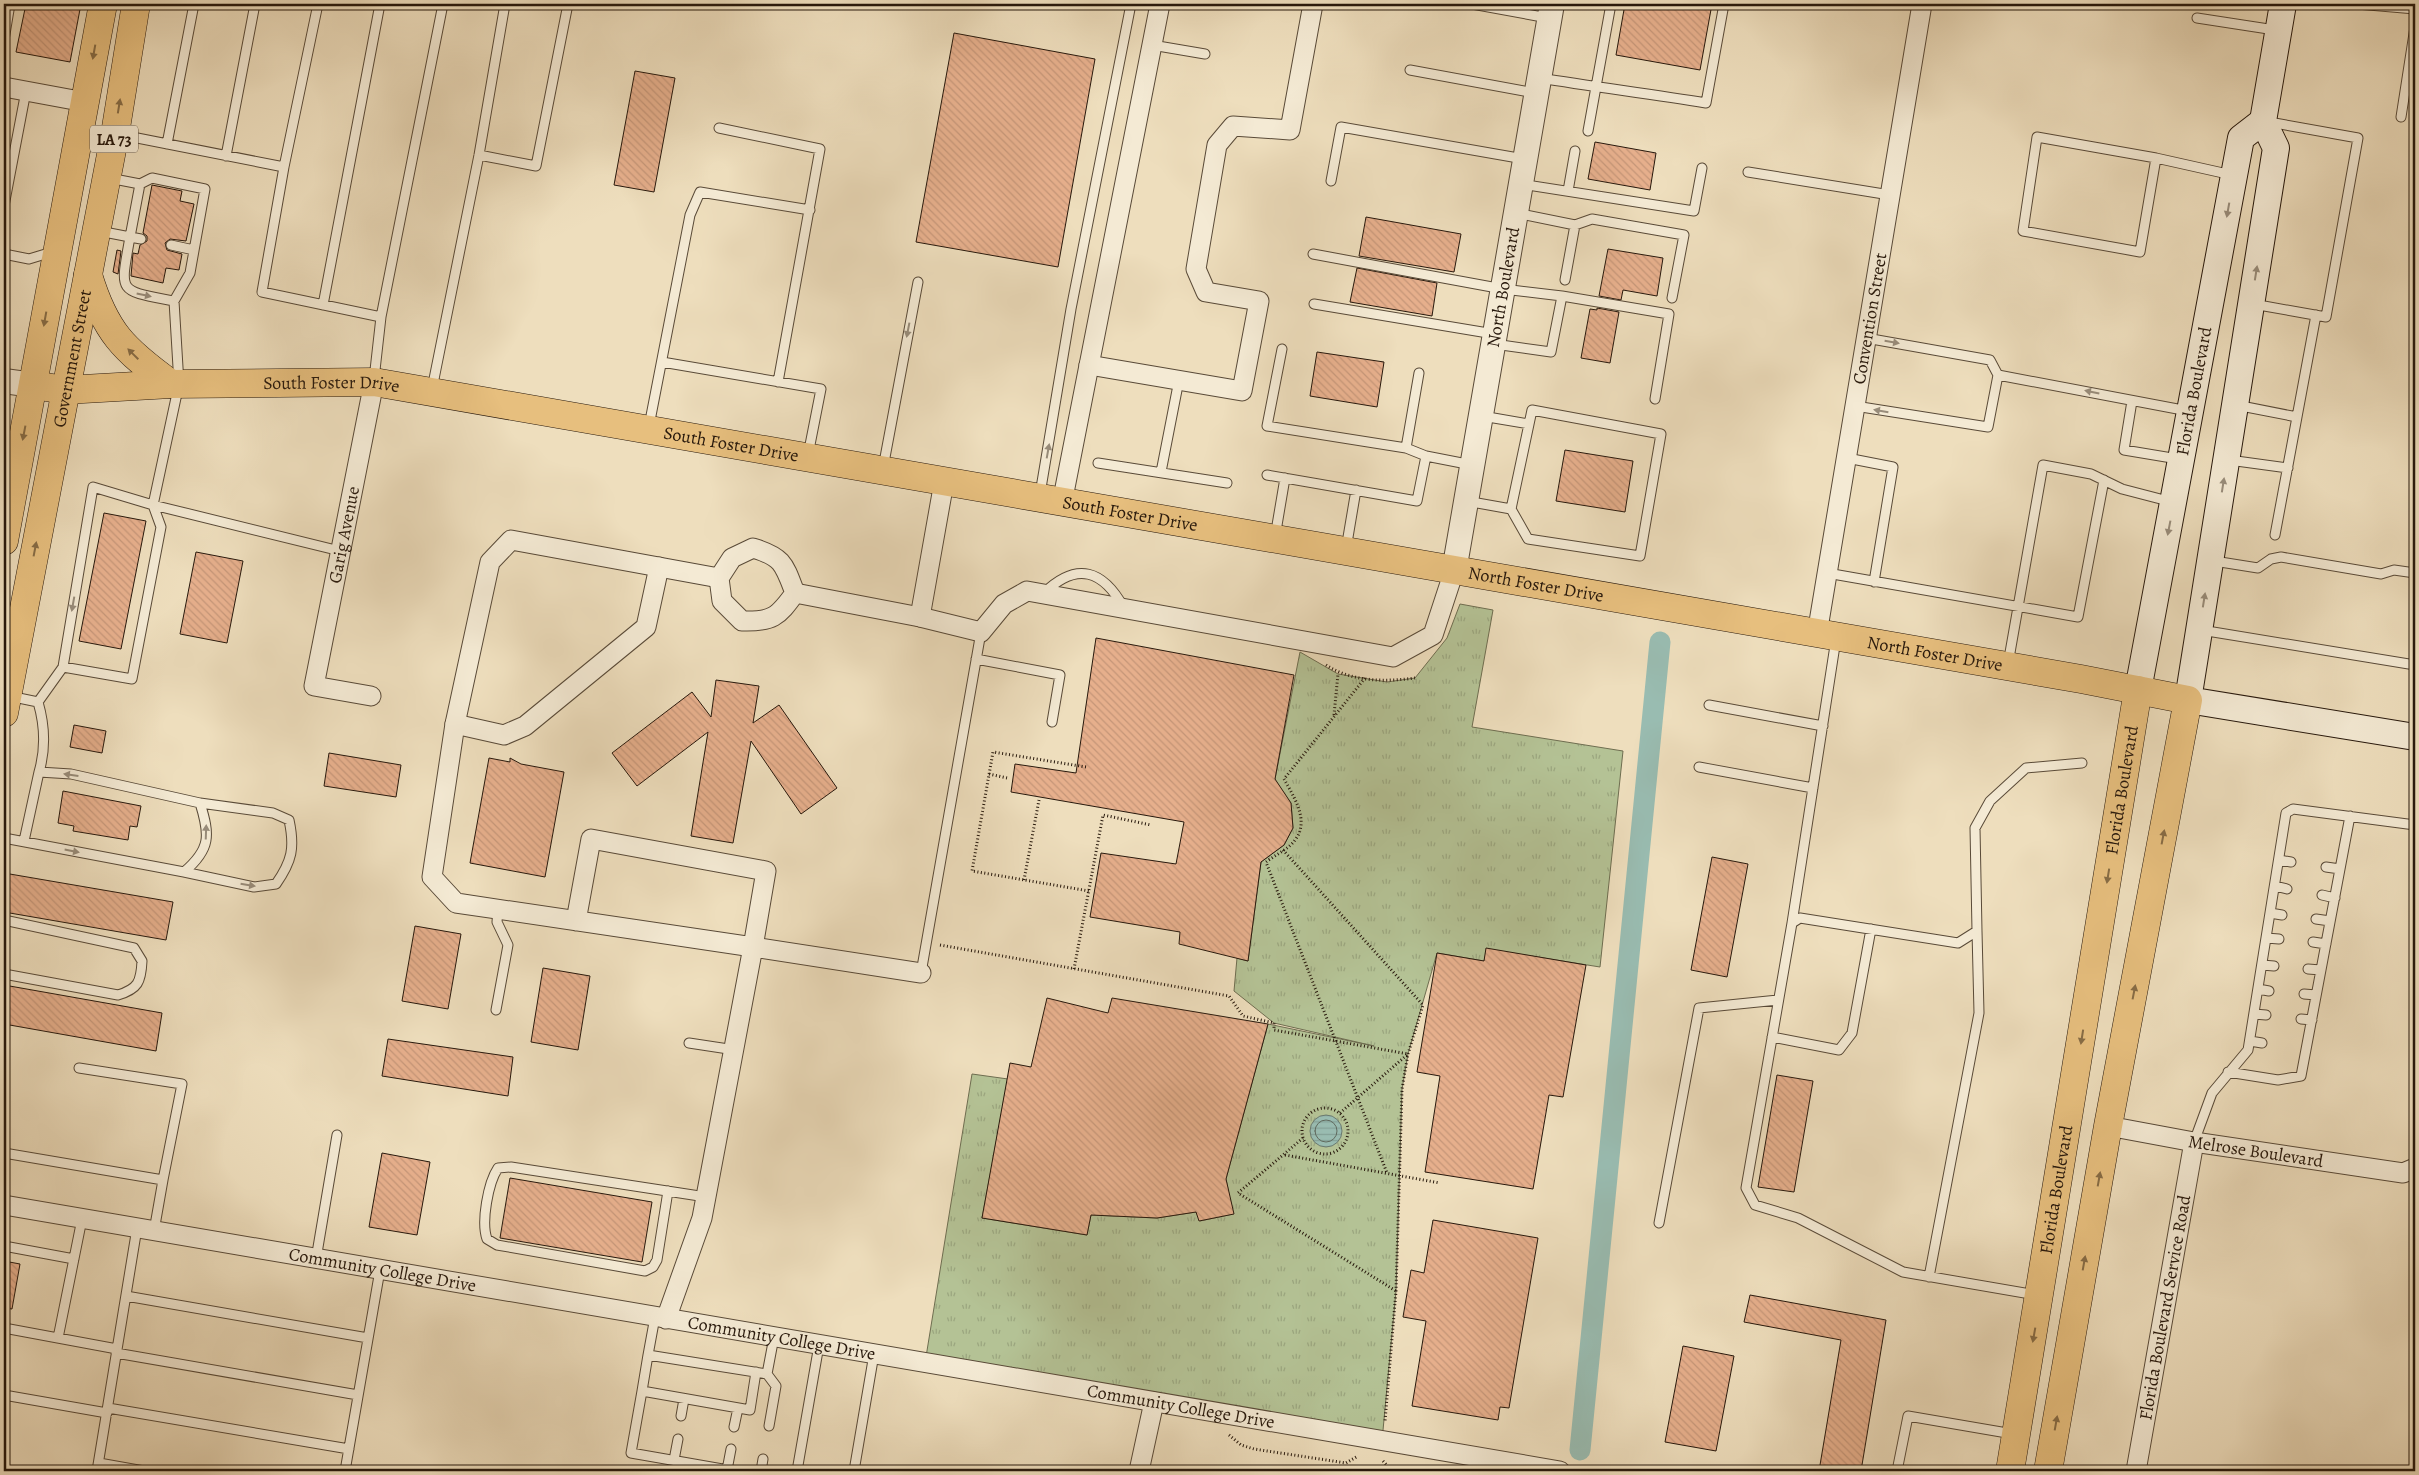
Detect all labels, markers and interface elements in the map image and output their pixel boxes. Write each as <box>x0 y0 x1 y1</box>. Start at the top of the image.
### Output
one-way arrow <box>89 44 97 60</box>
one-way arrow <box>116 97 124 113</box>
road number: LA 73 <box>90 126 138 152</box>
one-way arrow <box>2223 202 2231 218</box>
street label: North Boulevard <box>1481 225 1525 349</box>
street label: Convention Street <box>1847 251 1892 386</box>
one-way arrow <box>2253 264 2261 280</box>
street label: Government Street <box>47 288 97 429</box>
one-way arrow <box>136 291 152 299</box>
one-way arrow <box>41 311 49 327</box>
one-way arrow <box>904 322 912 338</box>
street label: Florida Boulevard <box>2170 324 2218 458</box>
one-way arrow <box>1884 339 1900 347</box>
one-way arrow <box>127 348 139 360</box>
street label: South Foster Drive <box>263 370 401 398</box>
one-way arrow <box>2083 388 2099 396</box>
one-way arrow <box>1873 406 1889 414</box>
street label: South Foster Drive <box>662 421 800 468</box>
one-way arrow <box>20 426 28 441</box>
one-way arrow <box>1044 443 1052 459</box>
one-way arrow <box>2219 477 2227 493</box>
street label: Garig Avenue <box>323 484 365 585</box>
street label: South Foster Drive <box>1061 490 1199 537</box>
one-way arrow <box>2164 520 2172 536</box>
one-way arrow <box>31 540 39 556</box>
street label: North Foster Drive <box>1466 561 1606 608</box>
one-way arrow <box>2201 591 2209 607</box>
one-way arrow <box>69 596 77 612</box>
street label: North Foster Drive <box>1865 630 2005 677</box>
street label: Florida Boulevard <box>2099 723 2144 856</box>
one-way arrow <box>63 771 79 779</box>
one-way arrow <box>203 824 211 840</box>
one-way arrow <box>2159 829 2167 845</box>
one-way arrow <box>64 847 80 855</box>
one-way arrow <box>2104 868 2112 884</box>
one-way arrow <box>241 882 257 890</box>
one-way arrow <box>2130 984 2138 1000</box>
one-way arrow <box>2078 1029 2086 1045</box>
street label: Florida Boulevard <box>2034 1123 2079 1256</box>
street label: Melrose Boulevard <box>2187 1129 2325 1173</box>
one-way arrow <box>2096 1170 2104 1186</box>
street label: Florida Boulevard Service Road <box>2133 1193 2197 1422</box>
street label: Community College Drive <box>287 1242 478 1298</box>
one-way arrow <box>2081 1255 2089 1271</box>
street label: Community College Drive <box>686 1310 877 1366</box>
one-way arrow <box>2029 1327 2037 1343</box>
street label: Community College Drive <box>1085 1378 1277 1434</box>
one-way arrow <box>2053 1415 2061 1431</box>

